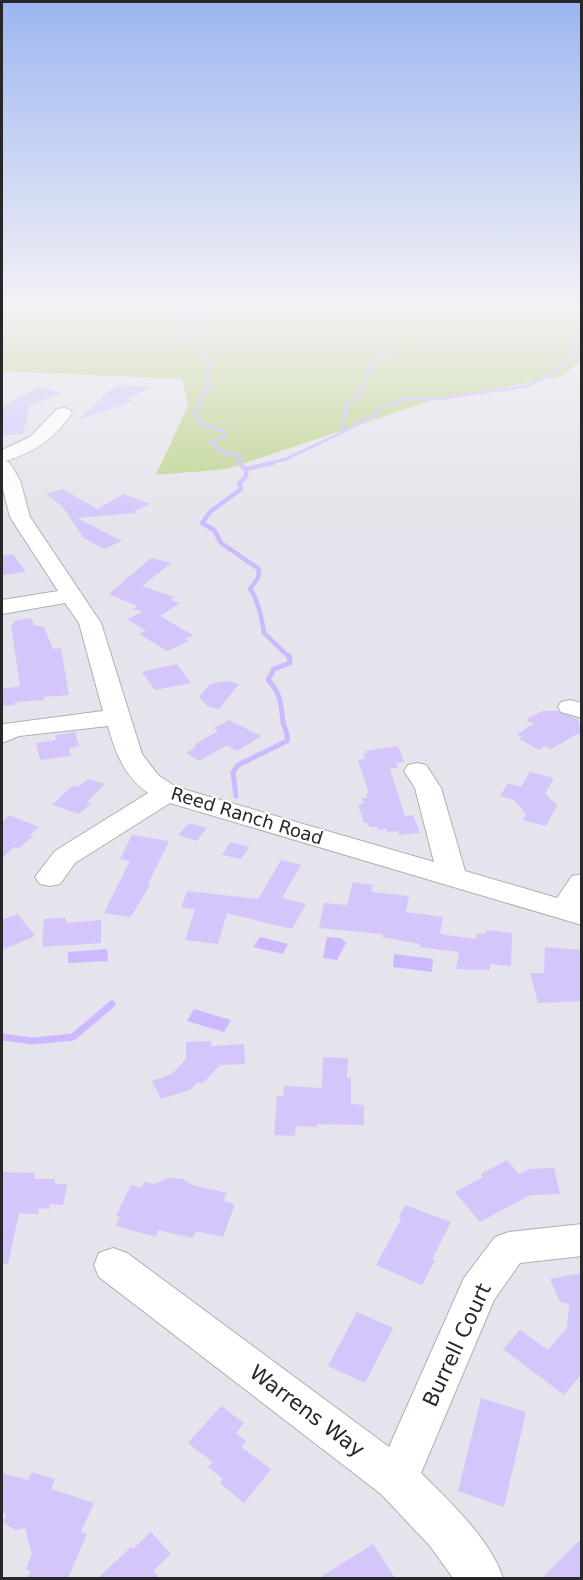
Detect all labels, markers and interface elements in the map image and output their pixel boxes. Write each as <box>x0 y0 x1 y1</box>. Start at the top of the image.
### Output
street label: Reed Ranch Road <box>169 782 326 849</box>
street label: Burrell Court <box>418 1280 496 1410</box>
street label: Warrens Way <box>245 1360 369 1462</box>

